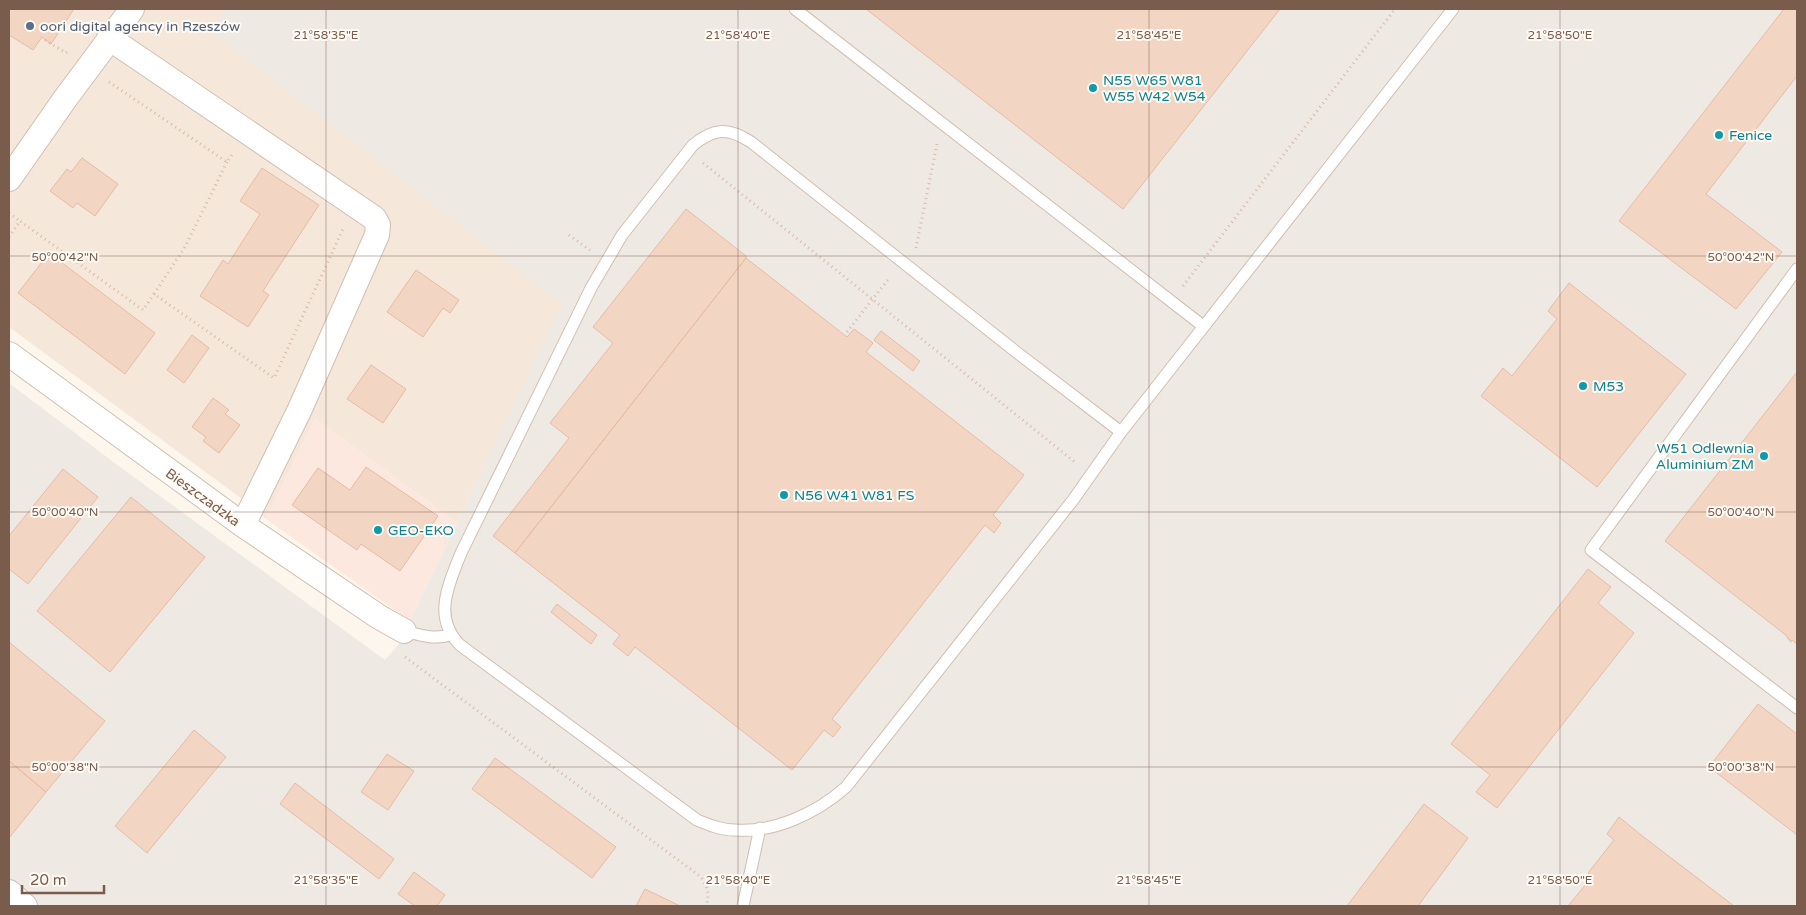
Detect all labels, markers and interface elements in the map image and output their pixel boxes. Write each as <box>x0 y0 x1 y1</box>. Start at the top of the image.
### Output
place label: oori digital agency in Rzeszów <box>40 18 240 35</box>
marker: oori digital agency in Rzeszów <box>24 20 36 32</box>
text: 21°58'35"E <box>293 28 359 42</box>
text: 21°58'40"E <box>705 28 771 42</box>
text: 21°58'45"E <box>1116 28 1182 42</box>
text: 21°58'50"E <box>1527 28 1593 42</box>
place label: N55 W65 W81 W55 W42 W54 <box>1103 72 1206 105</box>
marker: N55 W65 W81 W55 W42 W54 <box>1087 82 1099 94</box>
place label: Fenice <box>1729 127 1772 144</box>
marker: Fenice <box>1713 129 1725 141</box>
text: 50°00'42"N <box>32 250 99 264</box>
text: 50°00'42"N <box>1708 250 1775 264</box>
place label: M53 <box>1593 378 1624 395</box>
marker: M53 <box>1577 380 1589 392</box>
place label: W51 Odlewnia Aluminium ZM <box>1656 440 1754 473</box>
marker: W51 Odlewnia Aluminium ZM <box>1758 450 1770 462</box>
street label: Bieszczadzka <box>162 465 243 530</box>
place label: N56 W41 W81 FS <box>794 487 915 504</box>
marker: N56 W41 W81 FS <box>778 489 790 501</box>
text: 50°00'40"N <box>32 505 99 519</box>
text: 50°00'40"N <box>1708 505 1775 519</box>
place label: GEO-EKO <box>388 522 454 539</box>
marker: GEO-EKO <box>372 524 384 536</box>
text: 50°00'38"N <box>32 760 99 774</box>
text: 50°00'38"N <box>1708 760 1775 774</box>
scale bar <box>22 862 105 894</box>
text: 20 m <box>30 871 67 889</box>
text: 21°58'35"E <box>293 873 359 887</box>
text: 21°58'40"E <box>705 873 771 887</box>
text: 21°58'45"E <box>1116 873 1182 887</box>
text: 21°58'50"E <box>1527 873 1593 887</box>

